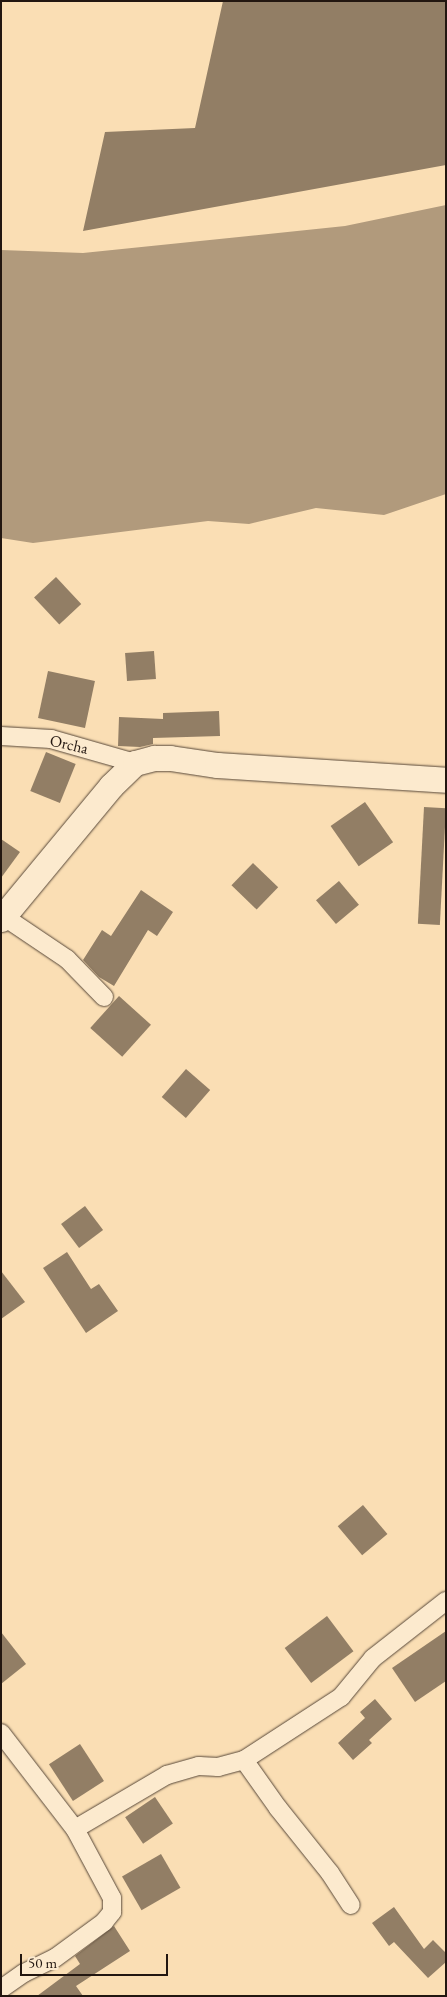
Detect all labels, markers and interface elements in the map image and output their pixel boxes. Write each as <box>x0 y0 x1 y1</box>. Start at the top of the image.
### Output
street label: Orcha <box>48 731 90 759</box>
scale bar <box>22 1944 170 1976</box>
text: 50 m <box>28 1953 57 1972</box>

